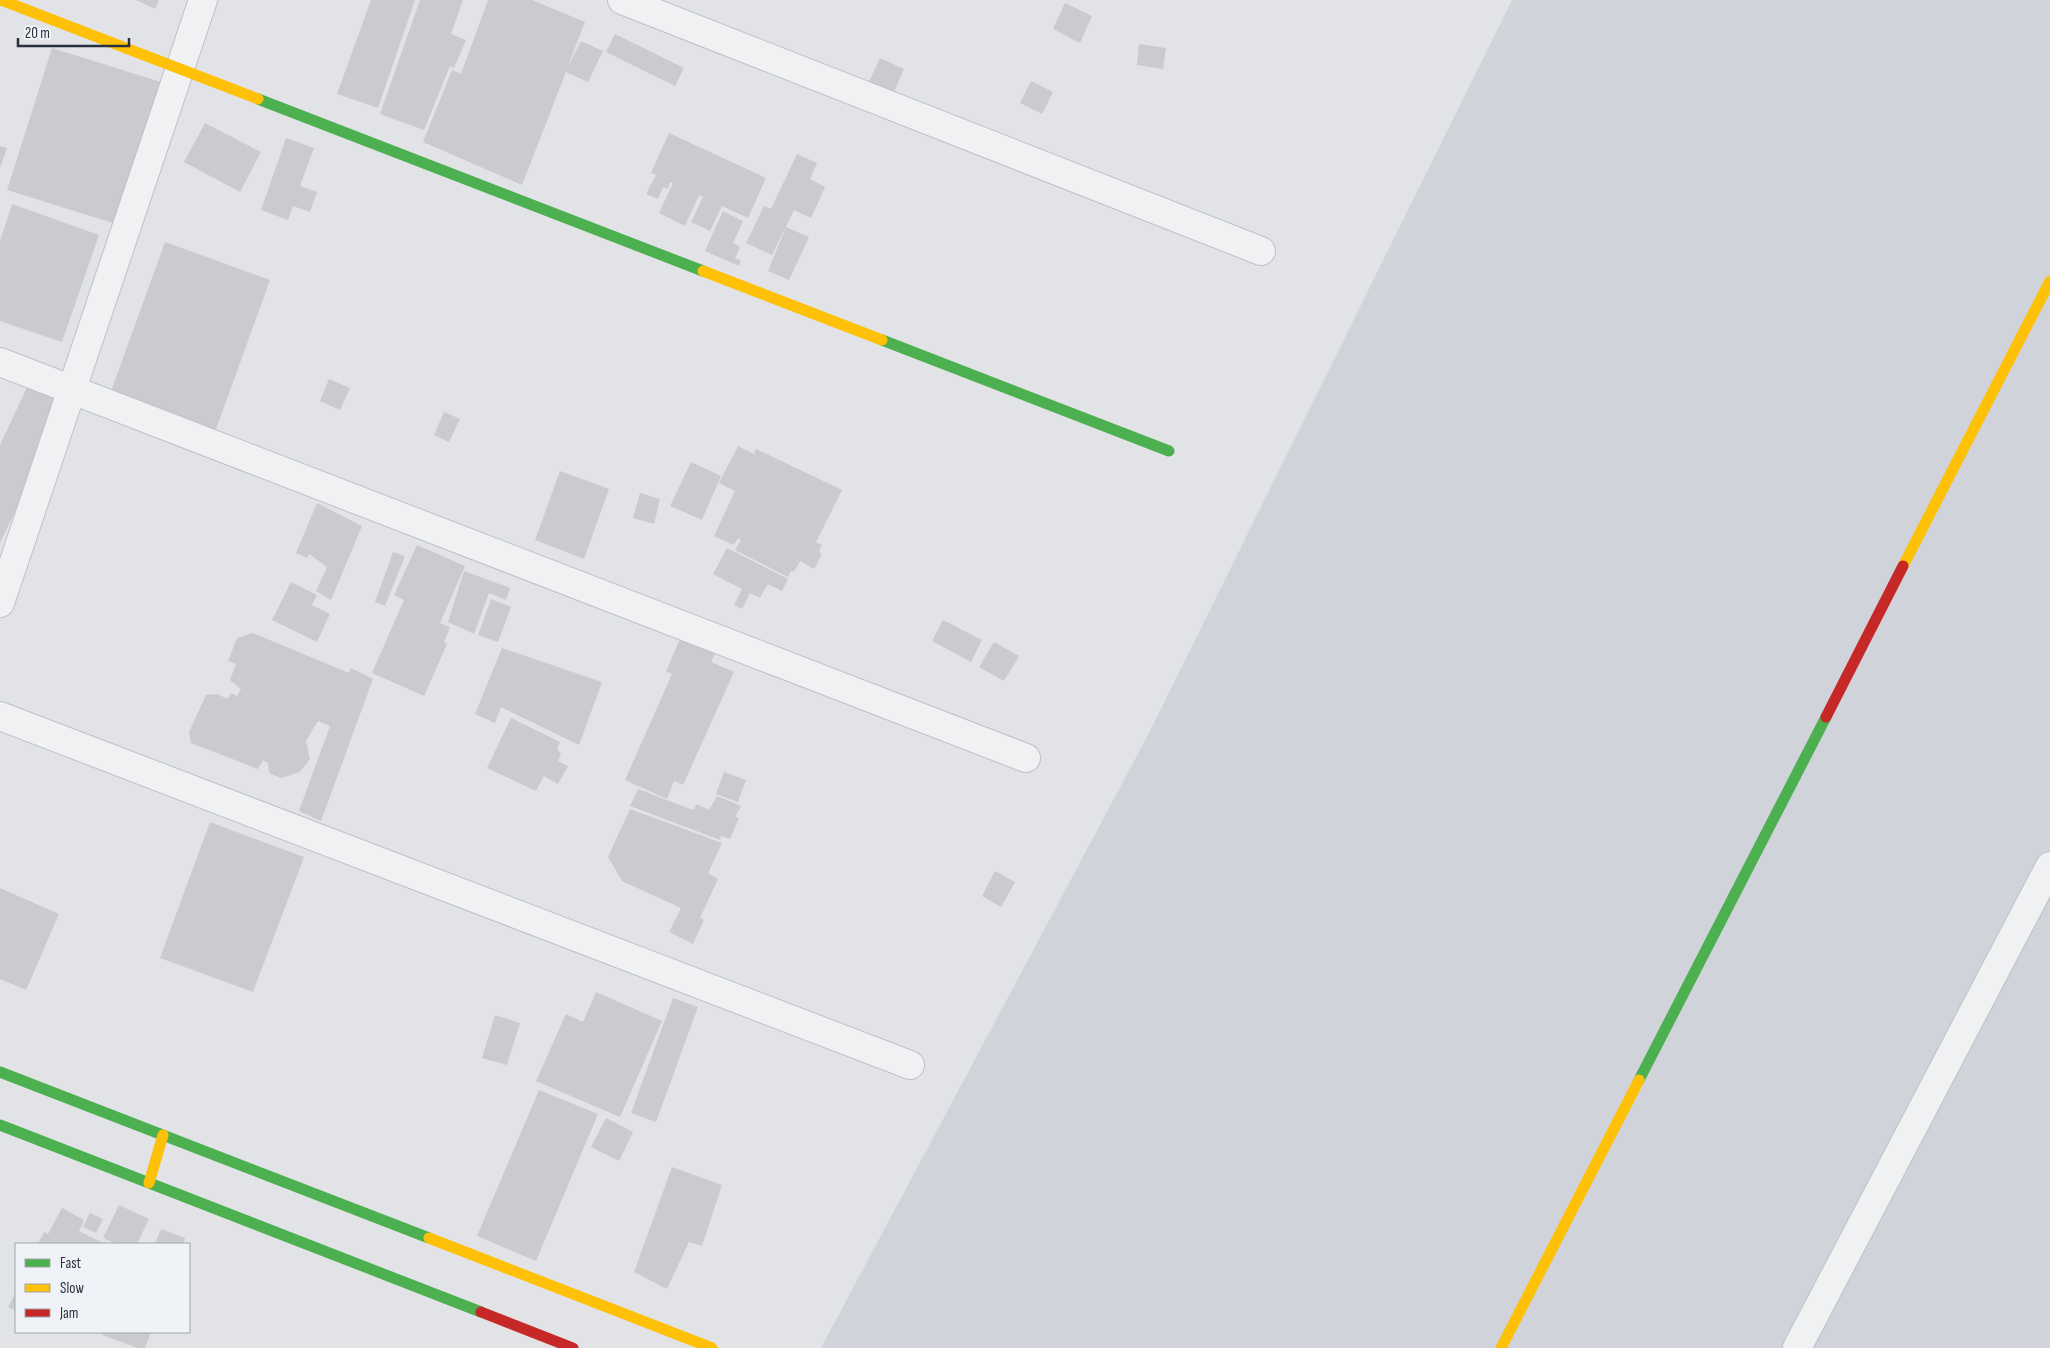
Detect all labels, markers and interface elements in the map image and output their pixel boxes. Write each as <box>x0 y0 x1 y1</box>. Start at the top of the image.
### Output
scale bar <box>18 15 129 47</box>
text: 20 m <box>25 24 50 43</box>
legend <box>15 1243 190 1333</box>
text: Fast <box>60 1254 82 1273</box>
text: Slow <box>60 1279 84 1298</box>
text: Jam <box>59 1304 78 1323</box>

